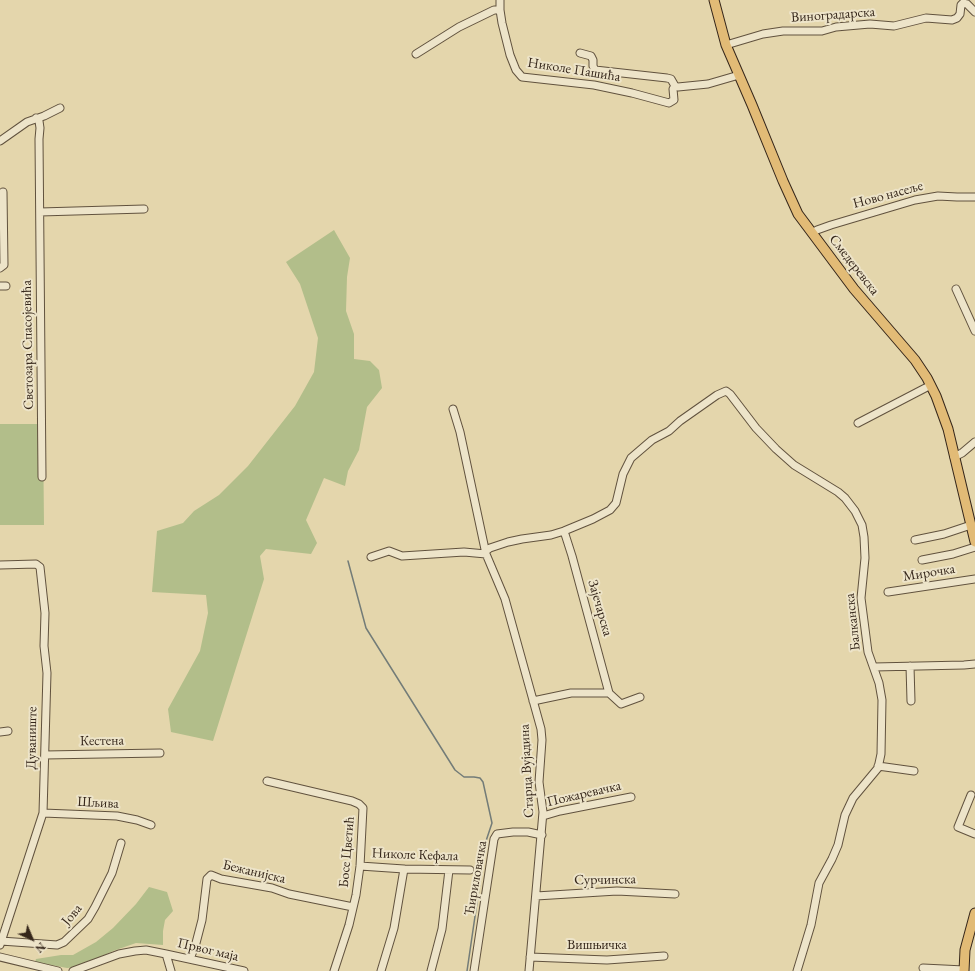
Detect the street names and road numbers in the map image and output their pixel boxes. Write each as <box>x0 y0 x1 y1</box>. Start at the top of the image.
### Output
street label: Виноградарска <box>790 4 876 26</box>
street label: Николе Пашића <box>526 54 622 86</box>
street label: Ново насеље <box>851 178 925 212</box>
street label: Смедеревска <box>825 231 883 299</box>
street label: Светозара Спасојевића <box>18 280 38 410</box>
street label: Мирочка <box>902 561 956 585</box>
street label: Зајечарска <box>584 578 616 638</box>
street label: Балканска <box>842 593 864 651</box>
street label: Дуваниште <box>23 706 41 770</box>
street label: Старца Вујадина <box>516 724 538 818</box>
street label: Кестена <box>80 732 124 750</box>
street label: Пожаревачка <box>545 777 623 811</box>
street label: Шљива <box>77 794 119 812</box>
street label: Босе Цветић <box>336 816 358 888</box>
street label: Ћириловачка <box>461 839 491 917</box>
street label: Николе Кефала <box>371 845 459 865</box>
street label: Бежанијска <box>221 857 287 887</box>
street label: Сурчинска <box>574 871 636 889</box>
street label: Јова <box>58 901 86 929</box>
street label: Првог маја <box>176 935 240 965</box>
street label: Вишњичка <box>567 937 627 953</box>

